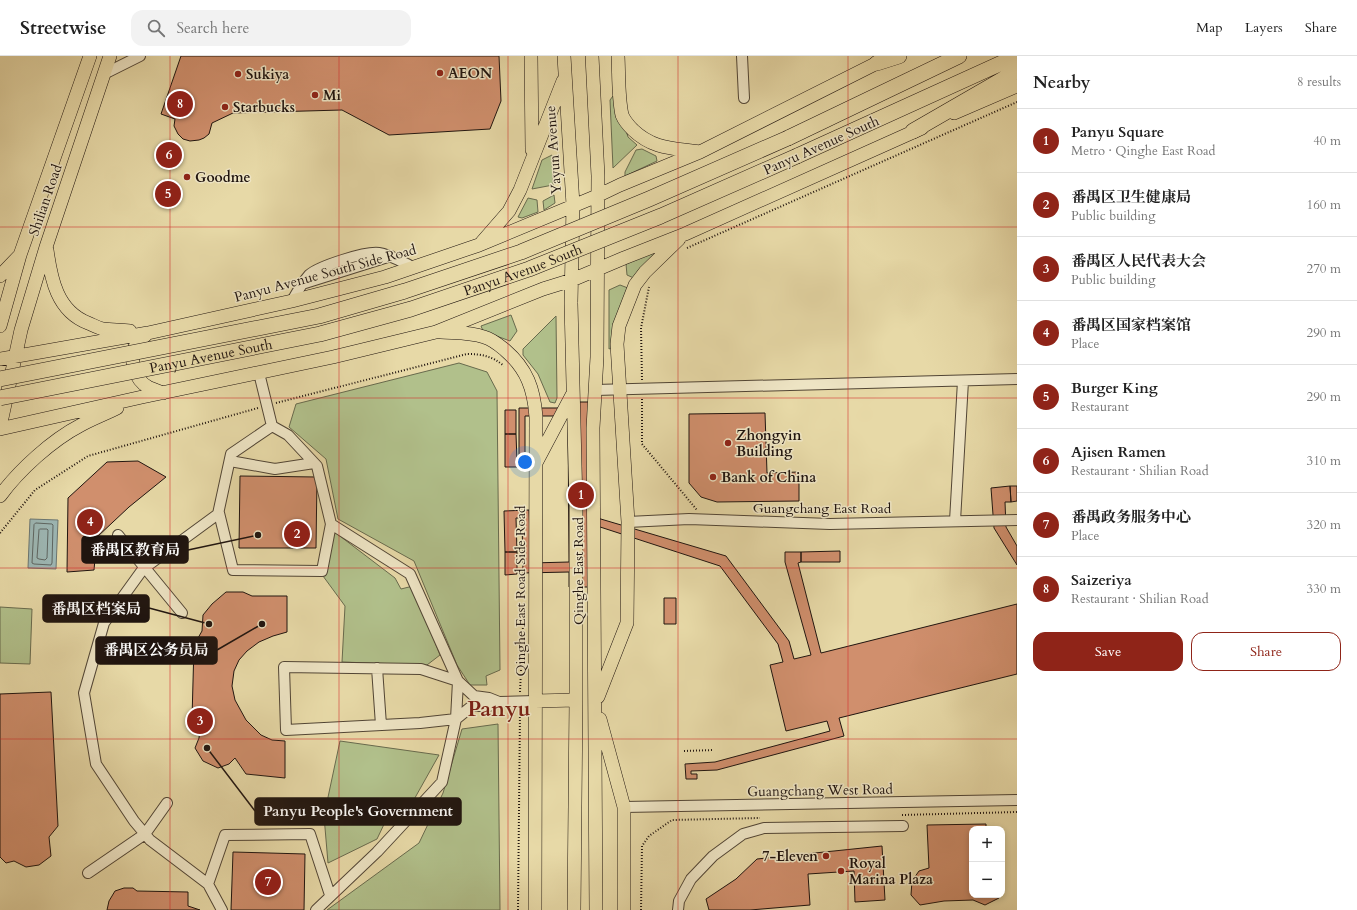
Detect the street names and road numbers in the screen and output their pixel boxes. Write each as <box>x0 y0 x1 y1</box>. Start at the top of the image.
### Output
street label: Yayun Avenue <box>541 105 566 195</box>
street label: Panyu Avenue South <box>760 111 882 179</box>
street label: Shilian Road <box>24 161 67 239</box>
street label: Panyu Avenue South Side Road <box>232 240 419 307</box>
street label: Panyu Avenue South <box>461 240 585 301</box>
street label: Panyu Avenue South <box>148 335 274 378</box>
street label: Guangchang East Road <box>753 499 892 518</box>
street label: Qinghe East Road Side Road <box>511 505 530 677</box>
street label: Qinghe East Road <box>569 516 588 625</box>
street label: Guangchang West Road <box>747 780 894 801</box>

